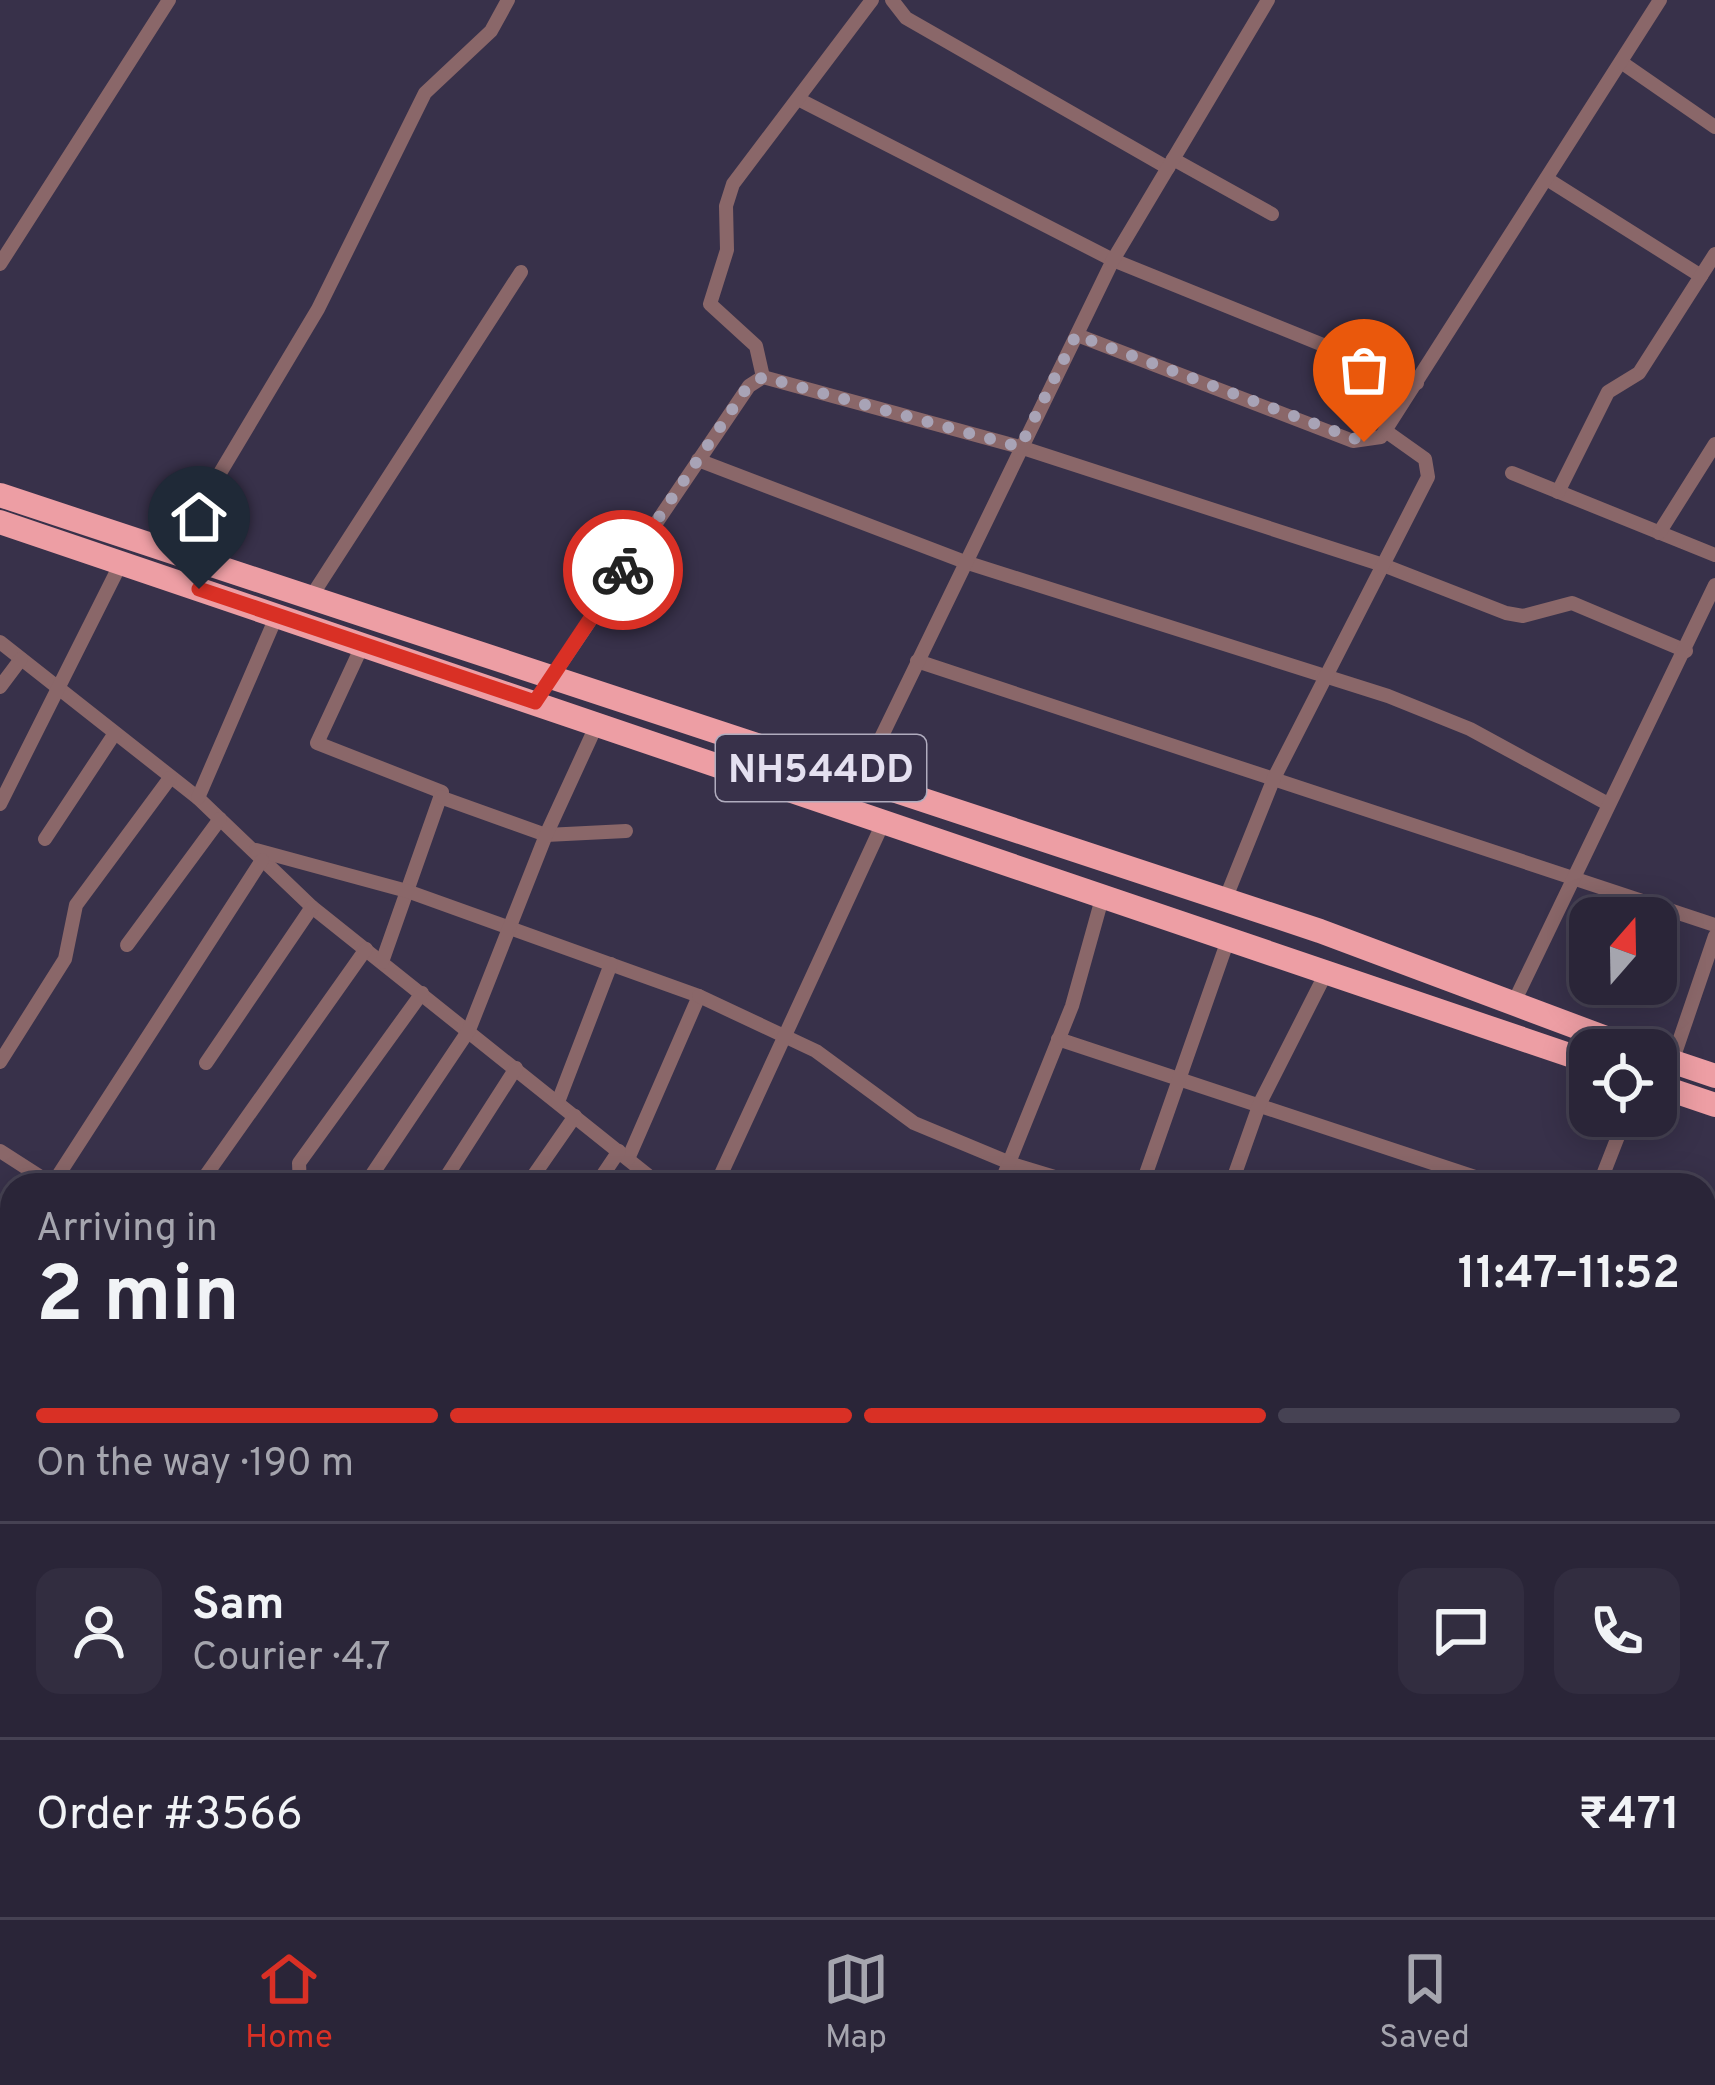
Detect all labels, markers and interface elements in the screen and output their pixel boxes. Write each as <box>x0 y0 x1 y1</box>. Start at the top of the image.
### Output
pin <box>1313 319 1415 442</box>
icon: bag <box>1331 337 1397 403</box>
pin <box>148 466 250 589</box>
icon: home <box>166 484 232 550</box>
courier <box>563 510 683 630</box>
icon: bike <box>590 537 656 603</box>
road number: NH544DD <box>716 735 926 801</box>
north arrow <box>1569 897 1677 1005</box>
map controls <box>1569 897 1677 1137</box>
button: locate <box>1569 1029 1677 1137</box>
text: Arriving in <box>36 1206 218 1255</box>
text: 11:47–11:52 <box>1458 1247 1680 1304</box>
text: 2 min <box>36 1250 240 1349</box>
text: On the way · 190 m <box>36 1441 354 1490</box>
button: person <box>36 1568 162 1694</box>
button: chat <box>1398 1568 1524 1694</box>
button: phone <box>1554 1568 1680 1694</box>
text: Sam <box>192 1578 284 1635</box>
text: Courier · 4.7 <box>192 1635 391 1684</box>
text: Order #3566 <box>36 1788 303 1845</box>
text: ₹471 <box>1579 1788 1680 1845</box>
tab: Home <box>245 1946 333 2060</box>
tab: Map <box>823 1946 889 2060</box>
tab: Saved <box>1379 1946 1470 2060</box>

